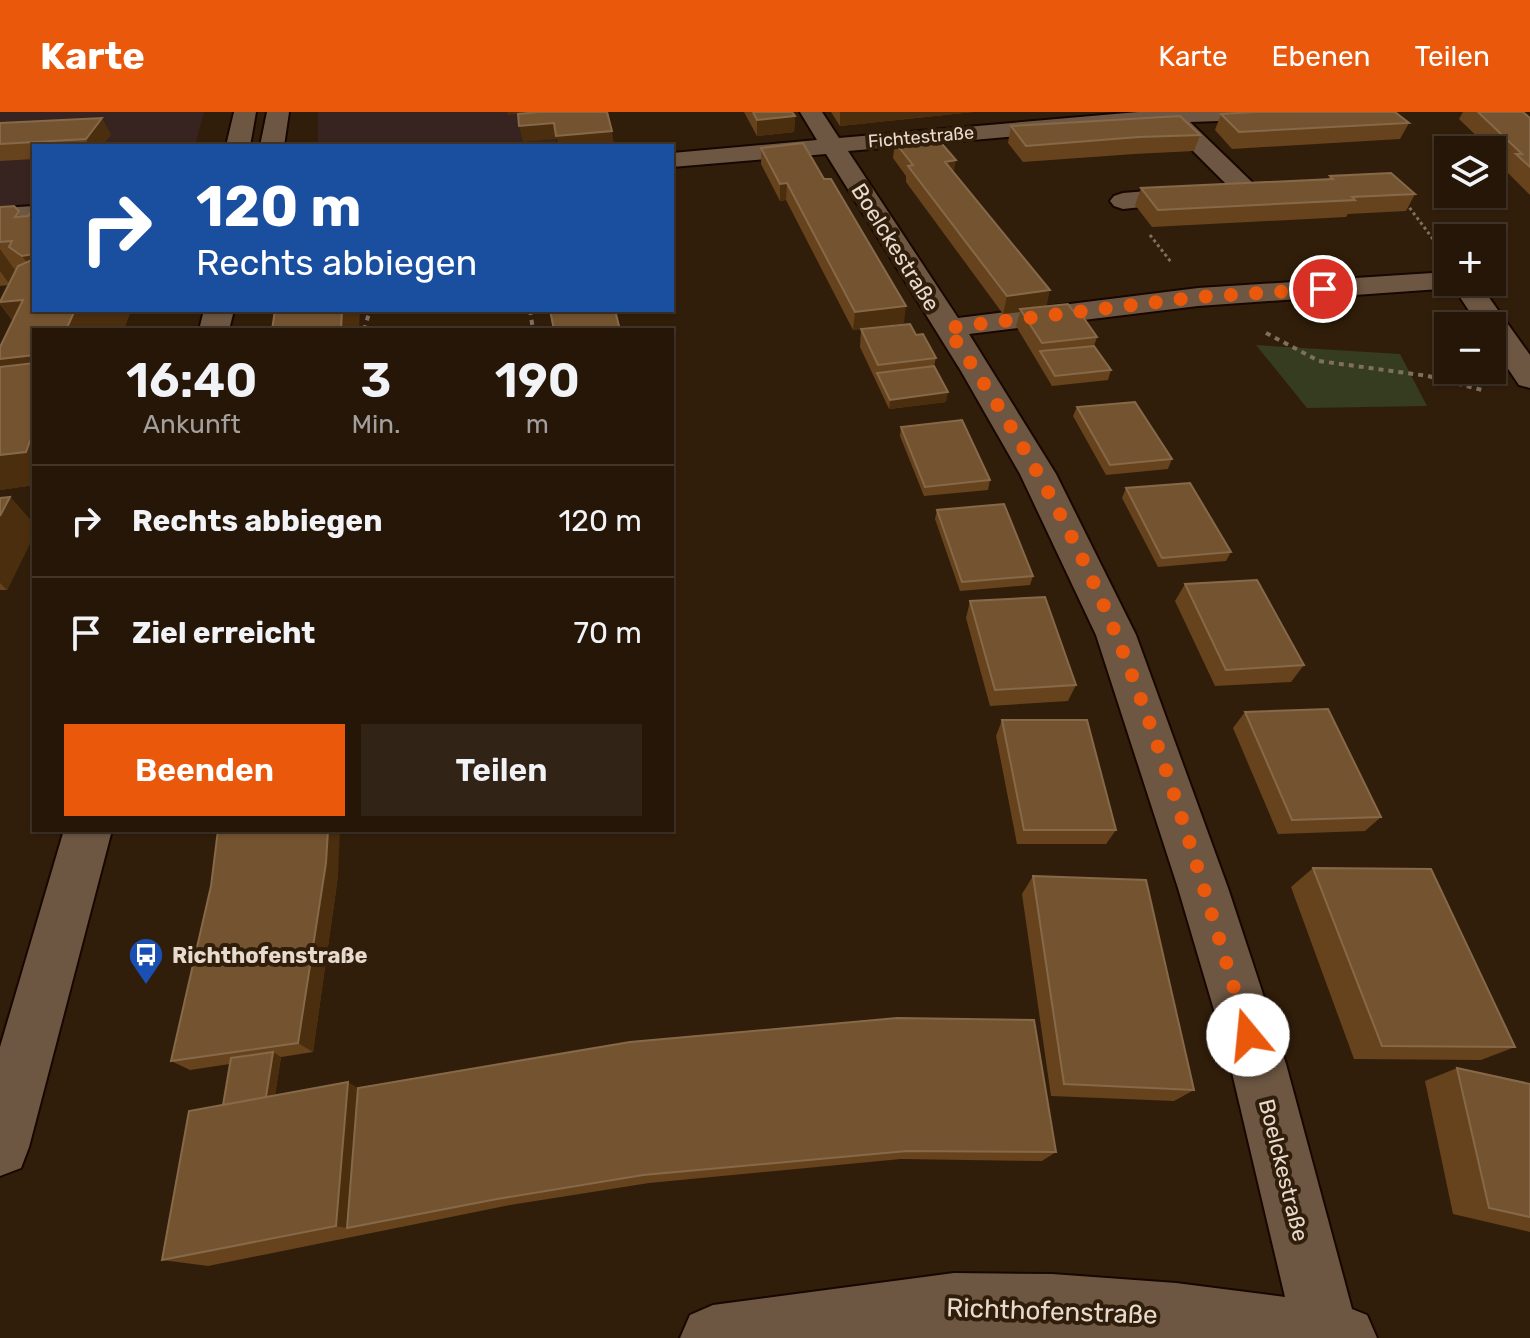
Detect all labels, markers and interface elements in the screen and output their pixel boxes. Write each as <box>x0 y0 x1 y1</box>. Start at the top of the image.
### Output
text: Karte <box>40 33 145 79</box>
text: Karte <box>1158 40 1228 73</box>
text: Ebenen <box>1272 40 1371 73</box>
text: Teilen <box>1415 40 1490 73</box>
street label: Fichtestraße <box>867 121 975 153</box>
map controls <box>1434 136 1506 384</box>
button: layers <box>1434 136 1506 208</box>
text: 120 m <box>196 174 362 240</box>
icon: right <box>64 176 168 280</box>
street label: Boelckestraße <box>846 178 946 316</box>
button: + <box>1434 224 1506 296</box>
text: Rechts abbiegen <box>196 241 477 284</box>
pin <box>1289 255 1357 323</box>
icon: arrive <box>1301 267 1345 311</box>
button: − <box>1434 312 1506 384</box>
text: 16:40 <box>126 352 257 409</box>
text: 3 <box>361 352 391 409</box>
text: 190 <box>495 352 580 409</box>
text: Ankunft <box>143 409 241 440</box>
text: Min. <box>351 409 401 440</box>
text: m <box>526 409 549 440</box>
icon: right <box>64 499 108 543</box>
text: Rechts abbiegen <box>132 503 382 539</box>
text: 120 m <box>558 503 642 539</box>
icon: arrive <box>64 611 108 655</box>
text: Ziel erreicht <box>132 615 315 651</box>
text: 70 m <box>574 615 642 651</box>
button: Beenden <box>64 724 345 816</box>
button: Teilen <box>361 724 642 816</box>
bus stop icon: Richthofenstraße <box>127 936 165 986</box>
place label: Richthofenstraße <box>172 942 368 969</box>
position arrow <box>1206 993 1290 1077</box>
street label: Boelckestraße <box>1253 1096 1314 1244</box>
street label: Richthofenstraße <box>946 1292 1158 1331</box>

